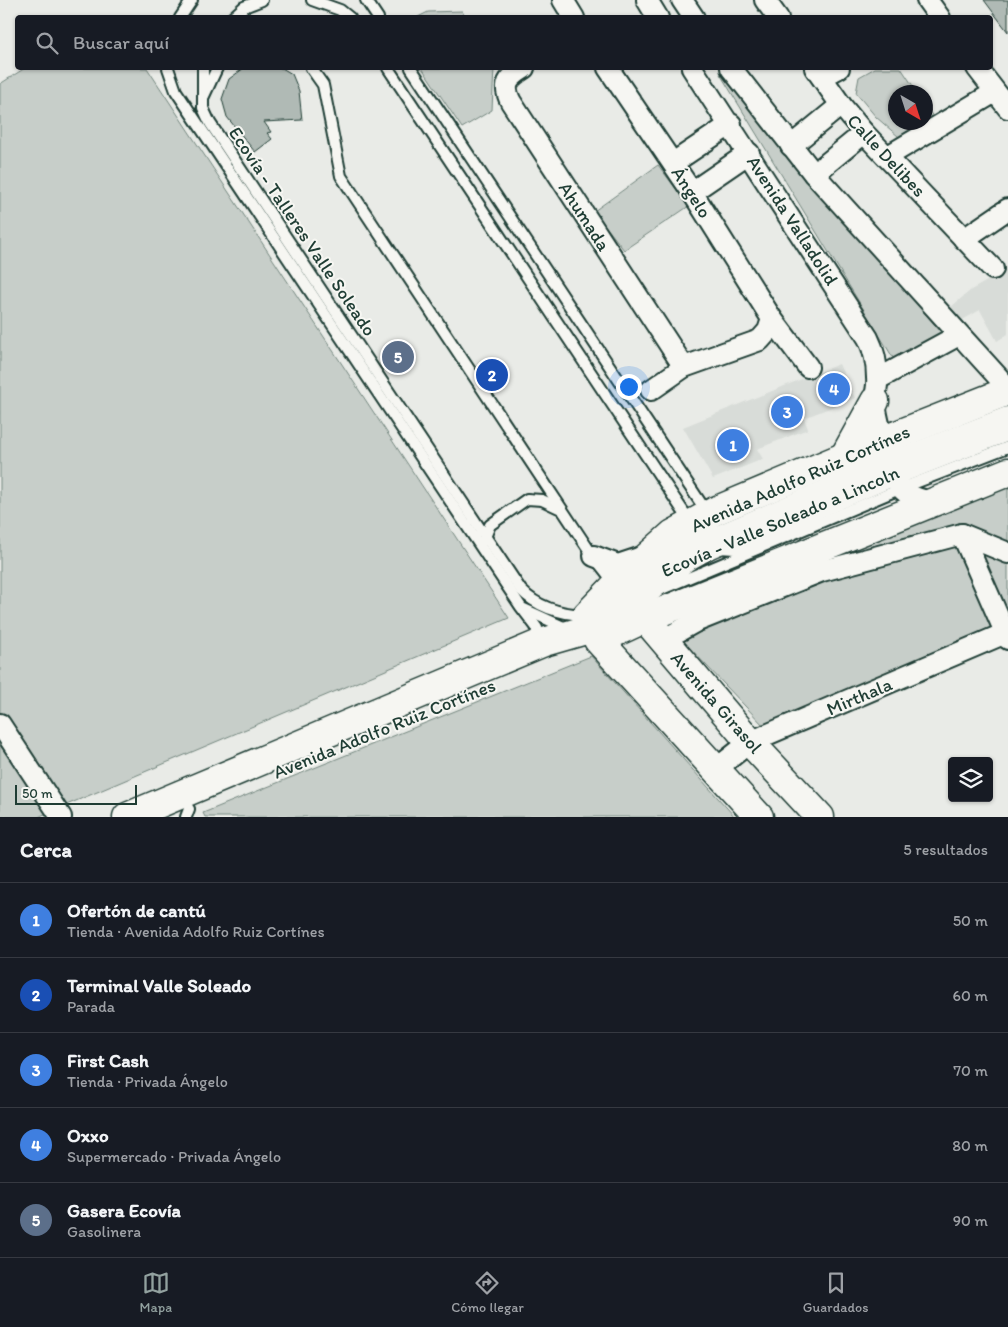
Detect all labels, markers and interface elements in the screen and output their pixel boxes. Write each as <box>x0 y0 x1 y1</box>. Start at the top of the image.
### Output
search box <box>15 15 993 70</box>
icon: search <box>33 29 61 57</box>
text: Buscar aquí <box>73 31 169 54</box>
north arrow <box>888 85 933 130</box>
street label: Calle Delibes <box>842 109 931 202</box>
street label: Ecovía - Talleres Valle Soleado <box>224 122 381 340</box>
street label: Avenida Valladolid <box>742 151 843 289</box>
street label: Ángelo <box>667 162 717 222</box>
street label: Ahumada <box>554 177 615 255</box>
pin: 5 <box>382 338 414 376</box>
pin: 2 <box>476 356 508 394</box>
pin: 4 <box>818 370 850 408</box>
your location <box>616 374 642 400</box>
pin: 3 <box>771 393 803 431</box>
street label: Avenida Adolfo Ruiz Cortínes <box>687 420 913 537</box>
pin: 1 <box>717 426 749 464</box>
street label: Ecovía - Valle Soleado a Lincoln <box>658 461 903 582</box>
street label: Avenida Girasol <box>666 647 768 758</box>
street label: Mirthala <box>823 672 896 721</box>
street label: Avenida Adolfo Ruiz Cortínes <box>270 673 499 784</box>
map controls <box>948 757 993 802</box>
button: layers <box>948 757 993 802</box>
scale bar <box>15 782 138 805</box>
text: 50 m <box>22 785 53 802</box>
text: Cerca <box>20 837 72 862</box>
text: 5 resultados <box>903 840 988 859</box>
text: Ofertón de cantú <box>67 899 206 922</box>
text: 1 <box>32 911 40 930</box>
text: 50 m <box>953 911 988 930</box>
text: Tienda · Avenida Adolfo Ruiz Cortínes <box>67 922 325 941</box>
text: Terminal Valle Soleado <box>67 974 251 997</box>
text: 2 <box>32 986 40 1005</box>
text: 60 m <box>953 986 988 1005</box>
text: Parada <box>67 997 115 1016</box>
text: First Cash <box>67 1049 149 1072</box>
text: 3 <box>32 1061 40 1080</box>
text: 70 m <box>953 1061 988 1080</box>
text: Tienda · Privada Ángelo <box>67 1072 228 1091</box>
text: Oxxo <box>67 1124 109 1147</box>
text: 4 <box>31 1136 41 1155</box>
text: 80 m <box>952 1136 988 1155</box>
text: Supermercado · Privada Ángelo <box>67 1147 281 1166</box>
text: Gasera Ecovía <box>67 1199 181 1222</box>
text: 5 <box>32 1211 40 1230</box>
text: 90 m <box>953 1211 988 1230</box>
text: Gasolinera <box>67 1222 141 1241</box>
tab: Mapa <box>140 1269 172 1316</box>
tab: Cómo llegar <box>451 1269 524 1316</box>
tab: Guardados <box>803 1269 868 1316</box>

